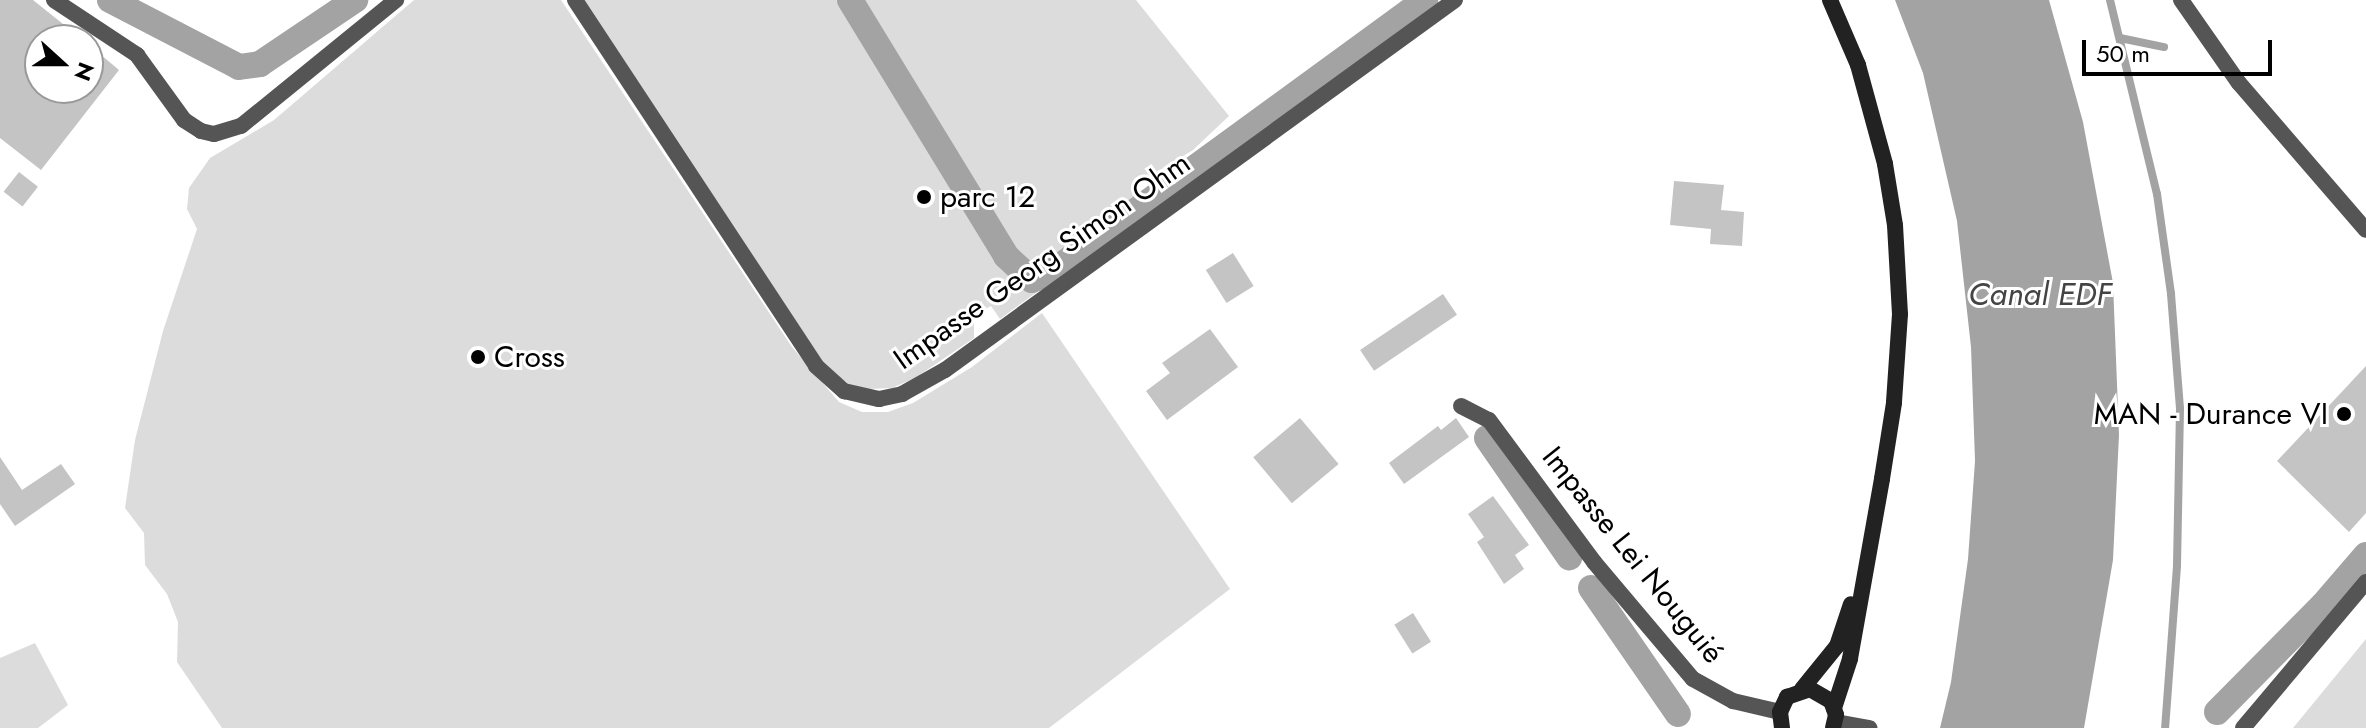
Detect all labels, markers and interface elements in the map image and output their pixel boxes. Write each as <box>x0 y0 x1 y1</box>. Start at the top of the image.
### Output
north arrow <box>24 24 104 104</box>
scale bar <box>2086 24 2276 74</box>
text: 50 m <box>2096 36 2150 71</box>
text: N <box>66 58 103 86</box>
street label: Impasse Georg Simon Ohm <box>887 145 1197 377</box>
place label: parc 12 <box>940 179 1035 215</box>
marker: parc 12 <box>915 188 933 206</box>
water label: Canal EDF <box>1968 275 2112 313</box>
place label: Cross <box>494 339 565 375</box>
marker: Cross <box>469 348 487 366</box>
place label: MAN - Durance VI <box>2094 396 2328 432</box>
marker: MAN - Durance VI <box>2335 405 2353 423</box>
street label: Impasse Lei Nouguié <box>1535 439 1731 671</box>

